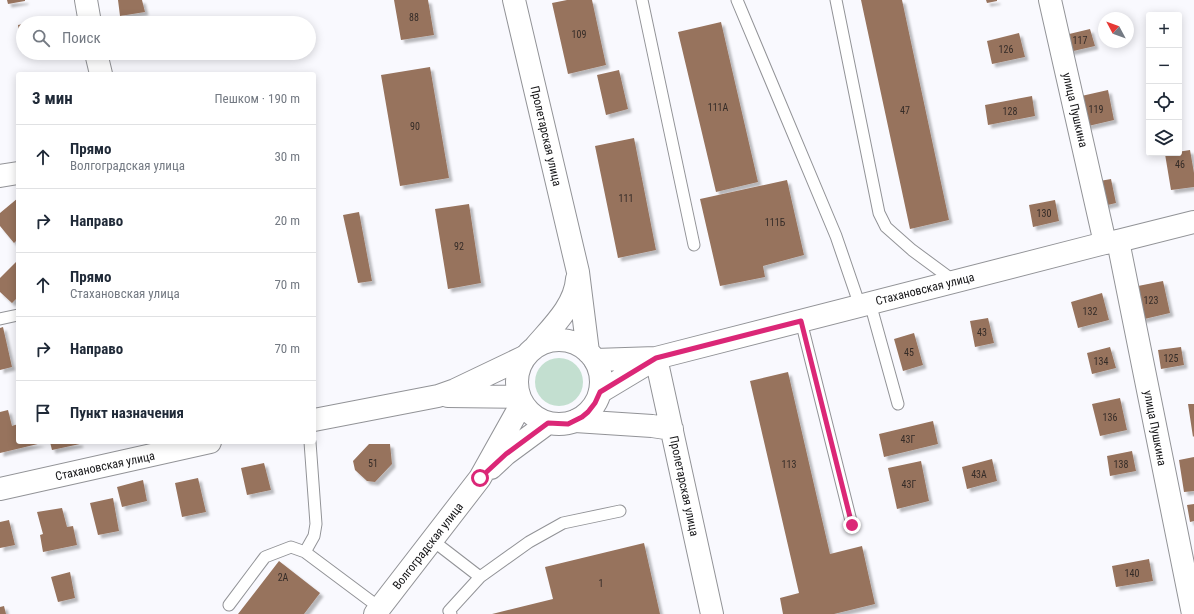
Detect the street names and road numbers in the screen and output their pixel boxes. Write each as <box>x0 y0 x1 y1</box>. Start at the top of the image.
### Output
street label: улица Пушкина <box>1060 71 1090 149</box>
street label: Пролетарская улица <box>528 85 564 188</box>
street label: Стахановская улица <box>874 270 976 308</box>
street label: улица Пушкина <box>1141 389 1169 467</box>
street label: Пролетарская улица <box>667 435 702 538</box>
street label: Стахановская улица <box>54 449 156 483</box>
street label: Волгоградская улица <box>390 500 466 592</box>

